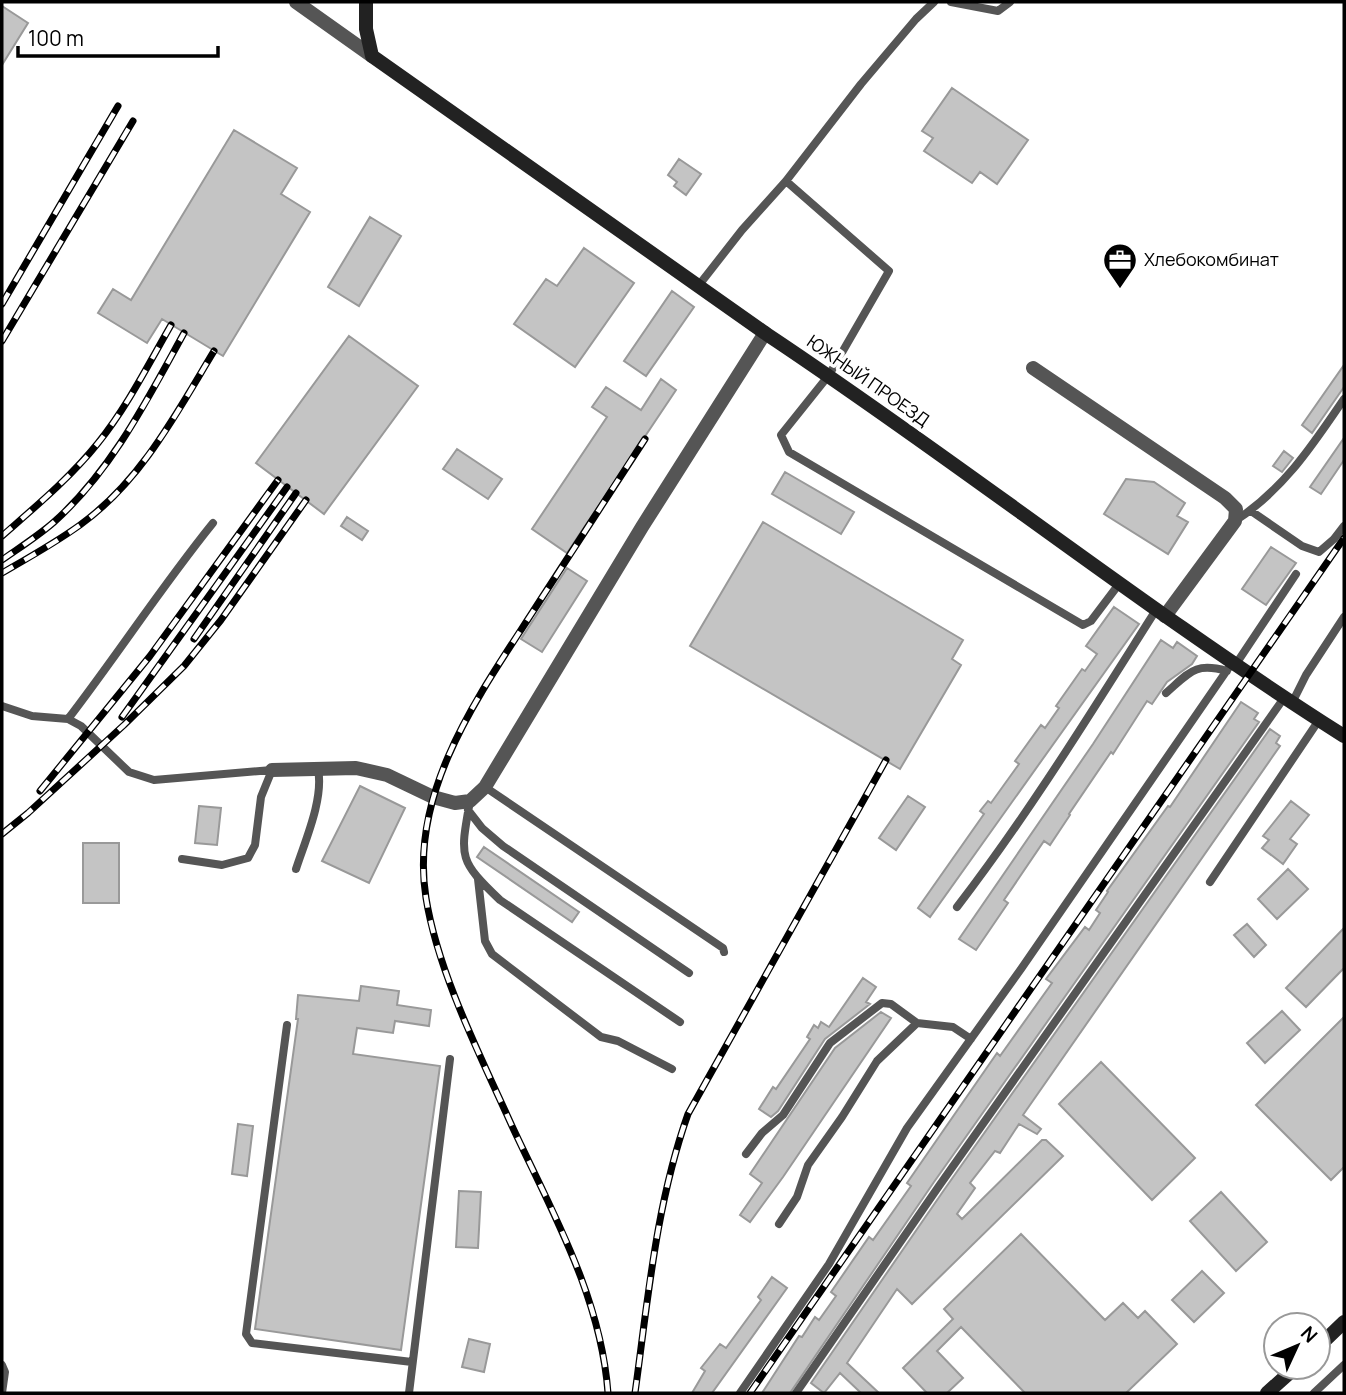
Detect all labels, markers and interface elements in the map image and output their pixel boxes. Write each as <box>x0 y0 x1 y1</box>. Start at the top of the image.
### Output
scale bar <box>18 14 217 58</box>
text: 100 m <box>28 24 84 52</box>
office icon: Хлебокомбинат <box>1101 241 1139 290</box>
place label: Хлебокомбинат <box>1144 247 1279 271</box>
street label: ЮЖНЫЙ ПРОЕЗД <box>803 329 934 431</box>
north arrow <box>1262 1311 1332 1381</box>
text: N <box>1295 1320 1323 1348</box>

